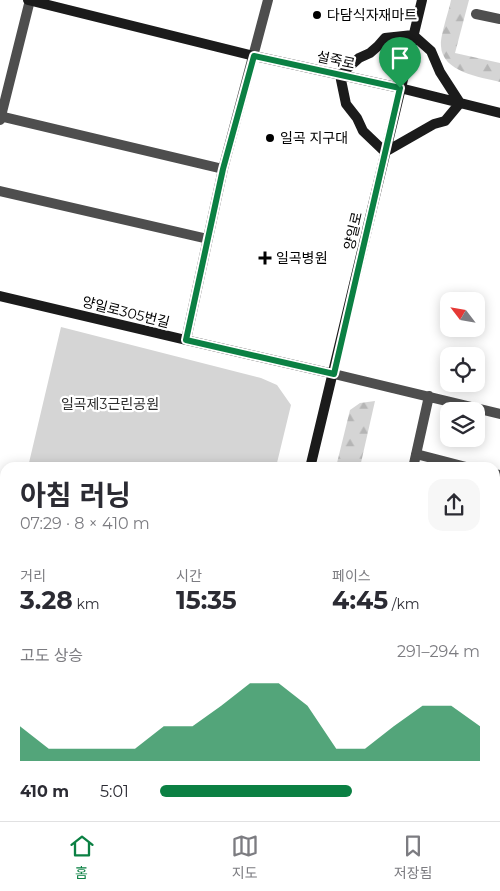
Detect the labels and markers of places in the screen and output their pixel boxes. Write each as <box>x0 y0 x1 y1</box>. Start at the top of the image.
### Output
place label: 다담식자재마트 <box>327 6 417 24</box>
marker: 다담식자재마트 <box>311 9 323 21</box>
pin <box>379 37 421 88</box>
place label: 일곡 지구대 <box>280 129 348 147</box>
marker: 일곡 지구대 <box>264 132 276 144</box>
place label: 일곡병원 <box>276 249 328 267</box>
marker: 일곡병원 <box>258 251 272 265</box>

